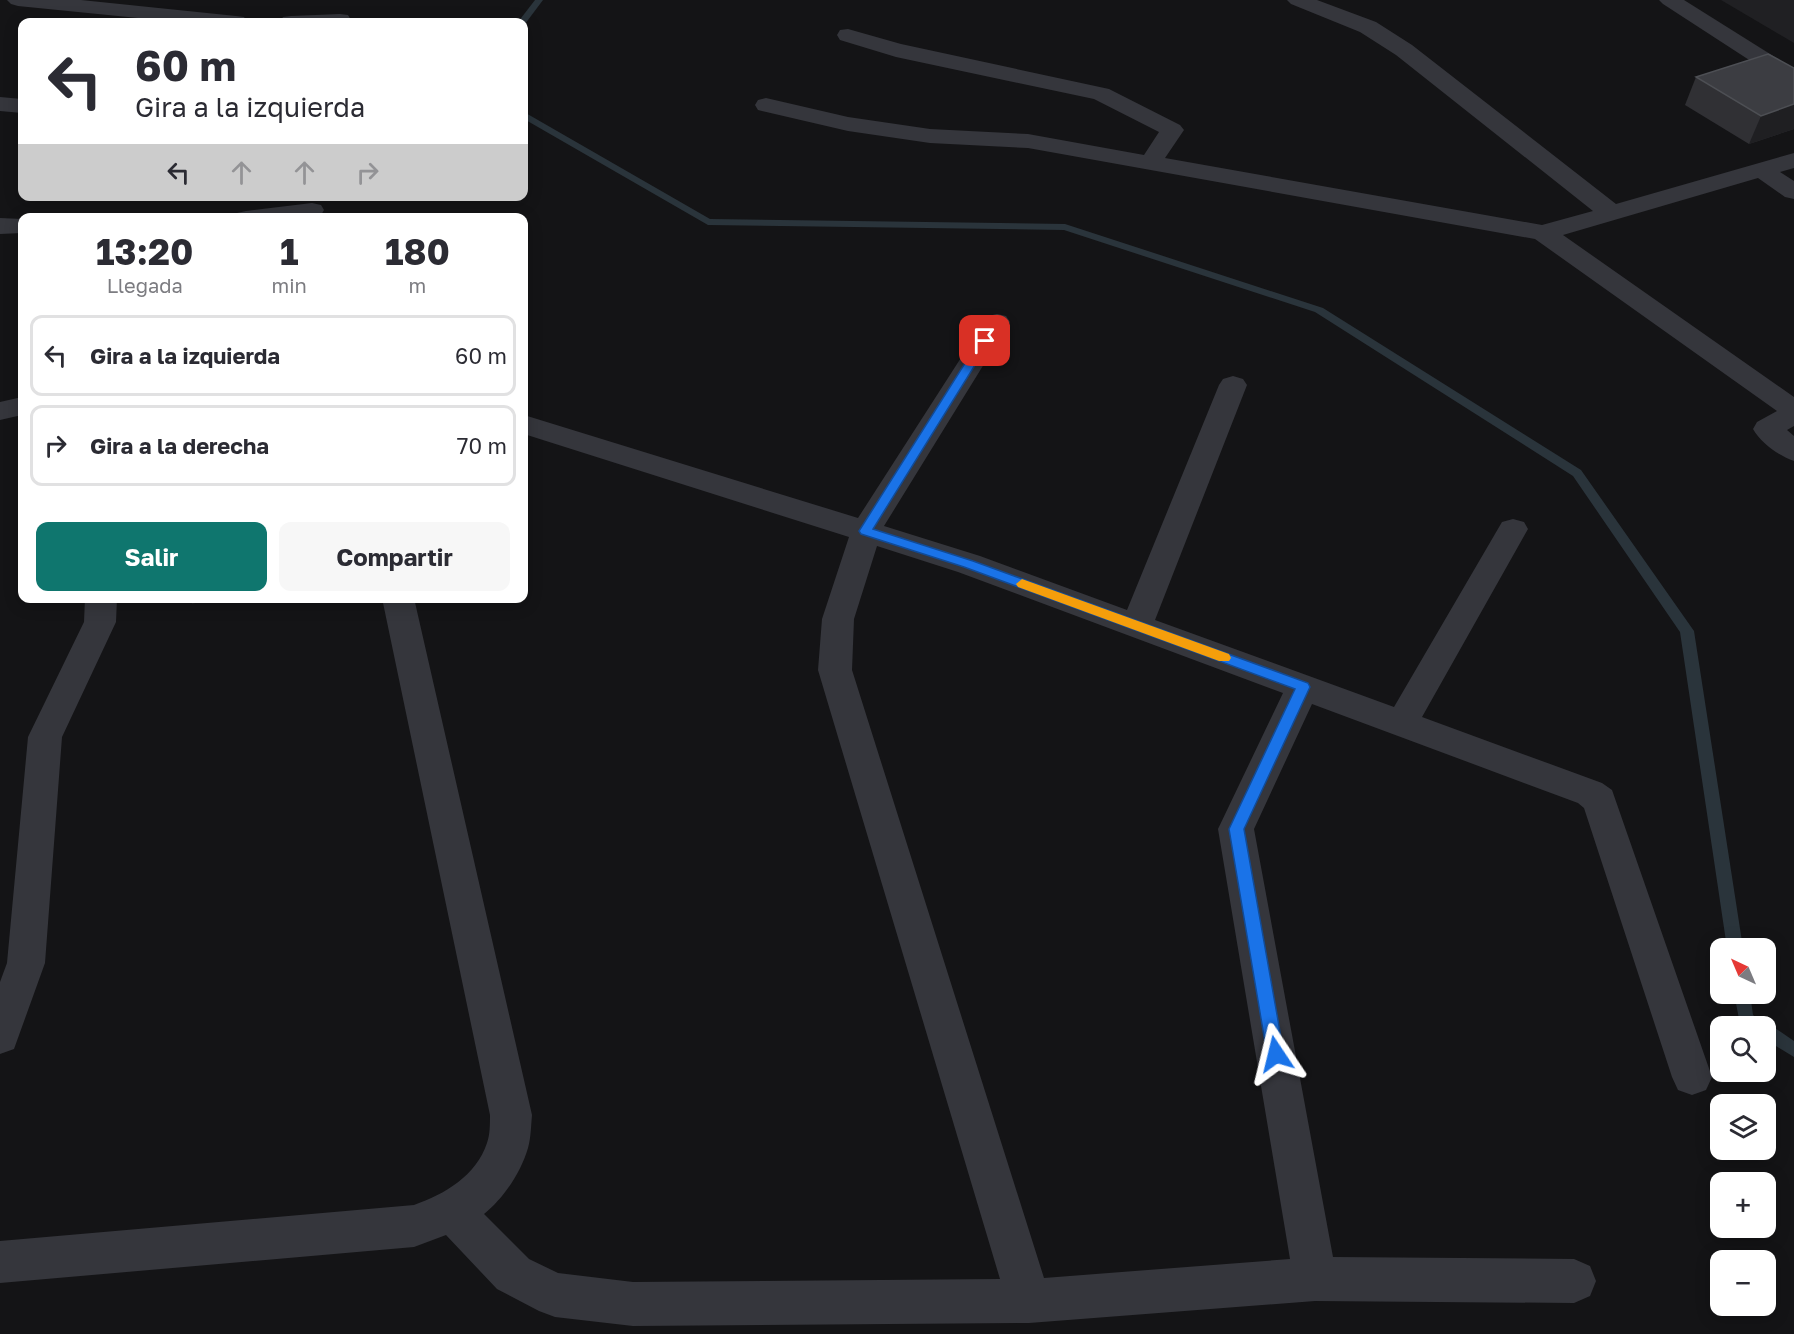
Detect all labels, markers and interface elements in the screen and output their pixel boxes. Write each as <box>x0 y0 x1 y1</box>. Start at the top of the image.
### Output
text: 60 m <box>135 40 236 90</box>
icon: left <box>36 42 114 120</box>
text: Gira a la izquierda <box>135 91 365 123</box>
icon: left <box>162 156 195 189</box>
icon: ahead <box>225 156 258 189</box>
icon: ahead <box>288 156 321 189</box>
icon: right <box>351 156 384 189</box>
text: 13:20 <box>96 230 193 273</box>
text: 1 <box>280 230 298 273</box>
text: 180 <box>385 230 450 273</box>
text: Llegada <box>107 273 183 297</box>
text: min <box>272 273 307 297</box>
text: m <box>409 273 426 297</box>
pin <box>959 315 1010 366</box>
icon: arrive <box>968 324 1001 357</box>
icon: left <box>39 339 72 372</box>
text: Gira a la izquierda <box>90 342 280 369</box>
text: 60 m <box>455 342 507 369</box>
icon: right <box>39 429 72 462</box>
text: Gira a la derecha <box>90 432 269 459</box>
text: 70 m <box>457 432 507 459</box>
button: Salir <box>36 522 267 591</box>
button: Compartir <box>279 522 510 591</box>
north arrow <box>1710 938 1776 1004</box>
map controls <box>1710 938 1776 1316</box>
button: search <box>1710 1016 1776 1082</box>
position arrow <box>1244 1022 1308 1086</box>
button: layers <box>1710 1094 1776 1160</box>
button: + <box>1710 1172 1776 1238</box>
button: − <box>1710 1250 1776 1316</box>

